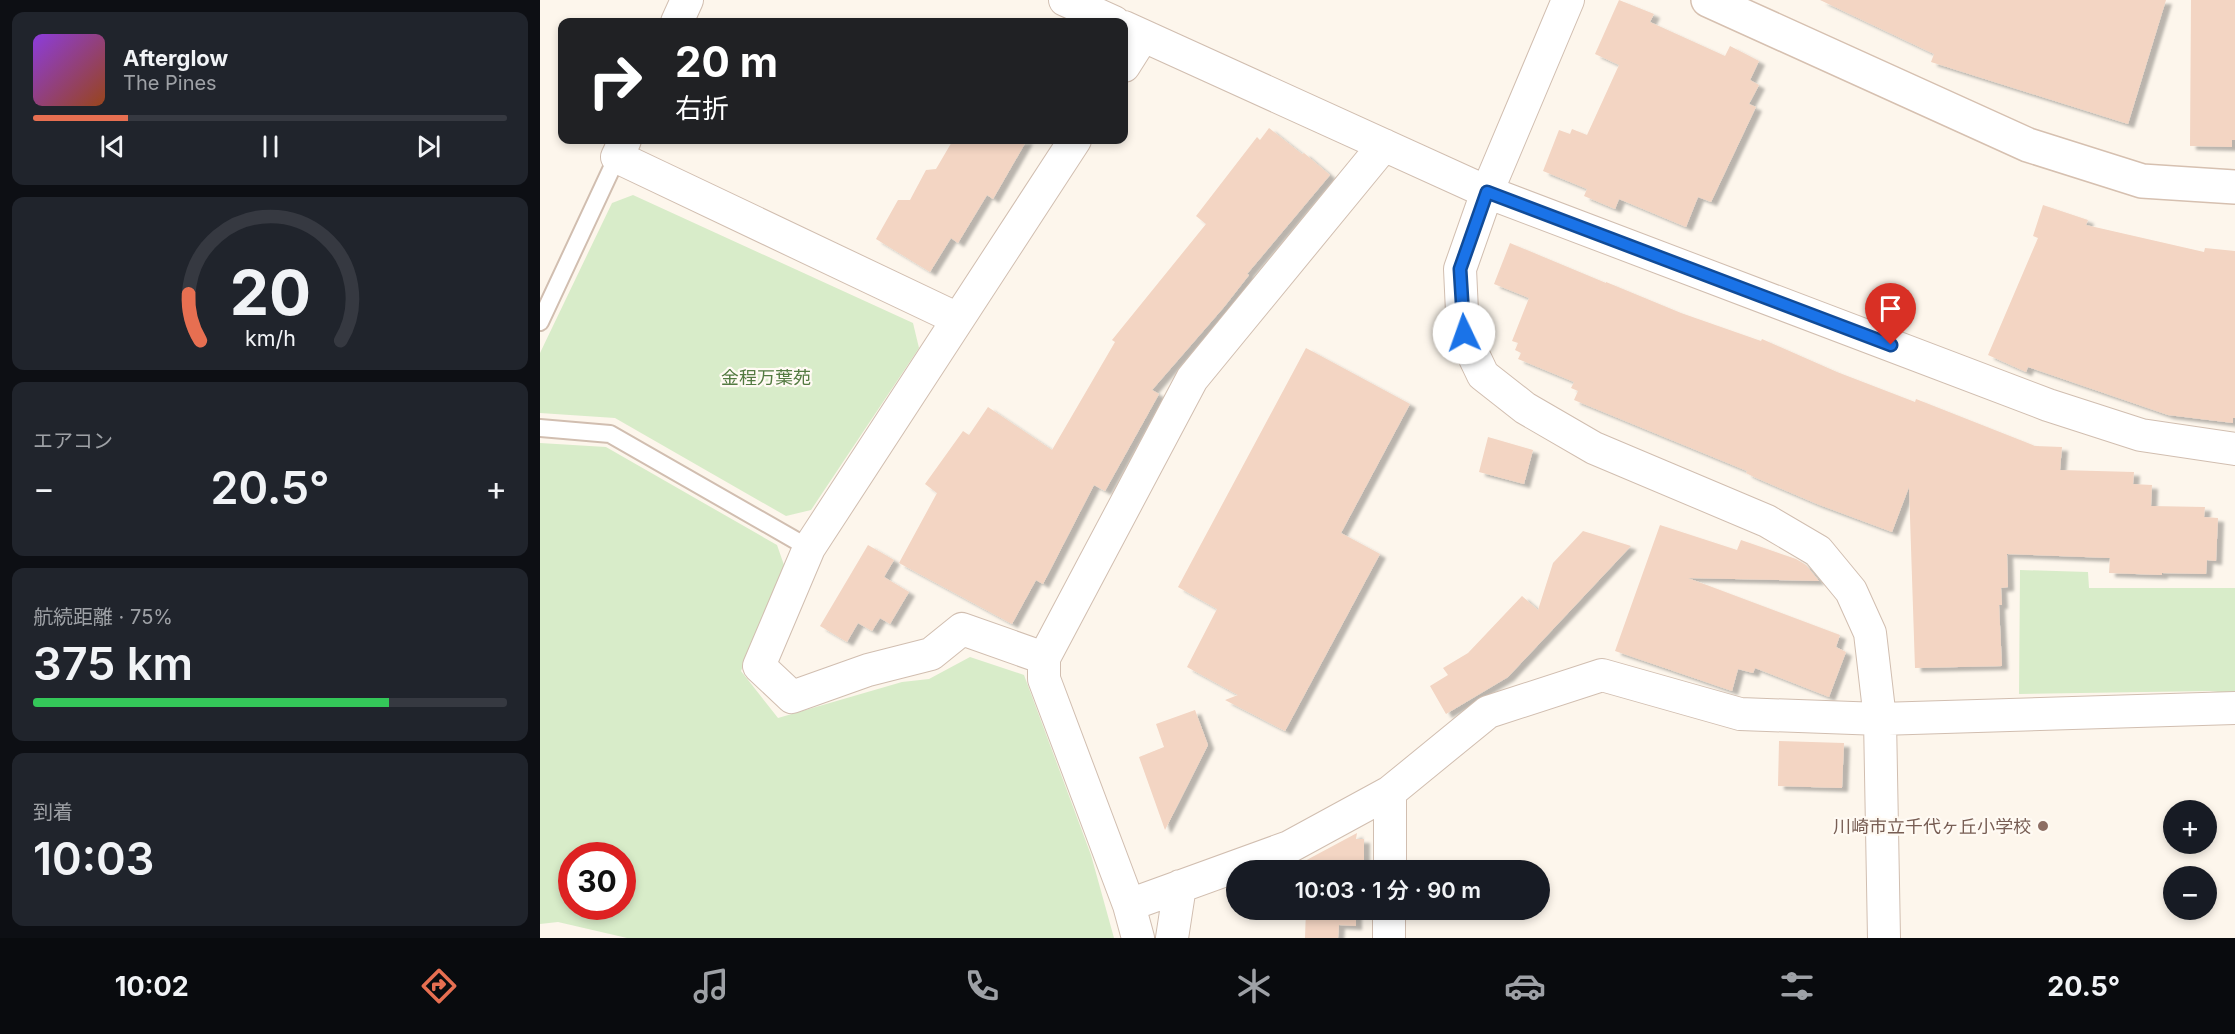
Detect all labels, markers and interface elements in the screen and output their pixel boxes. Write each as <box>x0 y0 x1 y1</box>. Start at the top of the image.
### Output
text: 20 m <box>675 36 778 87</box>
icon: right <box>576 42 654 120</box>
text: Afterglow <box>123 45 228 71</box>
text: The Pines <box>123 71 217 95</box>
text: 右折 <box>675 92 729 125</box>
icon: previous <box>96 130 129 163</box>
icon: pause <box>254 130 287 163</box>
icon: next <box>412 130 445 163</box>
text: 20 <box>229 255 311 330</box>
pin <box>1865 283 1916 345</box>
icon: arrive <box>1874 292 1907 325</box>
position arrow <box>1432 301 1496 365</box>
text: km/h <box>245 325 295 351</box>
park label: 金程万葉苑 <box>721 367 811 388</box>
text: エアコン <box>33 429 113 453</box>
text: 20.5° <box>210 460 330 515</box>
text: − <box>33 468 55 508</box>
text: + <box>485 468 507 508</box>
text: 航続距離 · 75% <box>33 605 173 629</box>
text: 375 km <box>33 636 193 691</box>
text: 到着 <box>33 800 73 824</box>
map controls <box>2163 800 2217 920</box>
button: + <box>2163 800 2217 854</box>
place label: 川崎市立千代ヶ丘小学校 <box>1833 816 2031 837</box>
marker: 川崎市立千代ヶ丘小学校 <box>2036 819 2050 833</box>
text: 10:03 <box>33 831 154 886</box>
speed limit sign: 30 <box>558 842 636 920</box>
button: − <box>2163 866 2217 920</box>
text: 10:03 · 1 分 · 90 m <box>1295 877 1481 903</box>
icon: directions <box>418 965 460 1007</box>
icon: music <box>690 965 732 1007</box>
icon: phone <box>961 965 1003 1007</box>
icon: climate <box>1233 965 1275 1007</box>
icon: car <box>1504 965 1546 1007</box>
icon: filters <box>1776 965 1818 1007</box>
text: 10:02 <box>115 970 189 1003</box>
text: 20.5° <box>2047 970 2120 1003</box>

